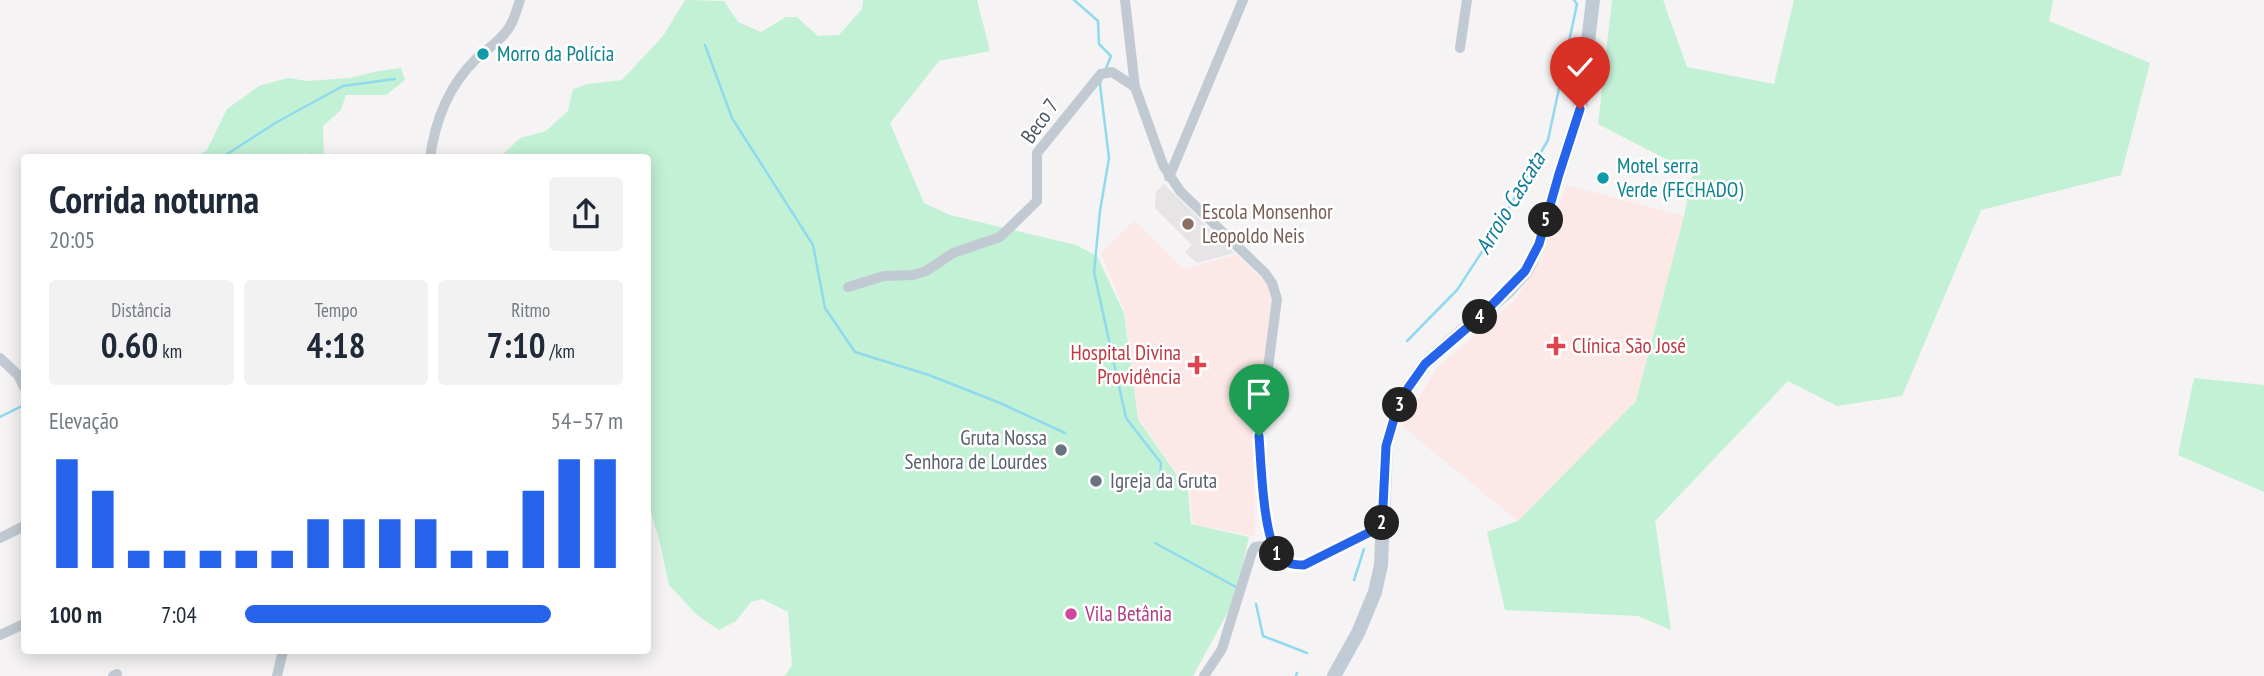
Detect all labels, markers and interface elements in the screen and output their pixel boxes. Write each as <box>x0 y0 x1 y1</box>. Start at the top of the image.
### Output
pin <box>1550 37 1610 109</box>
place label: Morro da Polícia <box>497 40 614 67</box>
marker: Morro da Polícia <box>475 46 491 62</box>
icon: check <box>1561 48 1599 86</box>
street label: Beco 7 <box>1015 93 1065 148</box>
water label: Arroio Cascata <box>1468 145 1552 259</box>
place label: Motel serra Verde (FECHADO) <box>1616 152 1743 203</box>
marker: Motel serra Verde (FECHADO) <box>1595 170 1611 186</box>
text: Corrida noturna <box>49 174 259 223</box>
button: share <box>549 177 623 251</box>
place label: Escola Monsenhor Leopoldo Neis <box>1202 198 1333 249</box>
pin: 5 <box>1528 202 1564 238</box>
text: 5 <box>1541 207 1550 231</box>
marker: Escola Monsenhor Leopoldo Neis <box>1180 216 1196 232</box>
text: 20:05 <box>49 225 95 254</box>
text: Distância <box>111 298 171 322</box>
text: Tempo <box>314 298 358 322</box>
text: Ritmo <box>511 298 550 322</box>
pin: 4 <box>1462 300 1498 334</box>
text: 4 <box>1475 304 1484 328</box>
text: 0.60 <box>101 322 158 368</box>
text: 4:18 <box>307 322 365 368</box>
text: 7:10 <box>486 322 545 368</box>
place label: Clínica São José <box>1572 332 1686 359</box>
marker: Clínica São José <box>1546 336 1566 356</box>
text: km <box>158 339 182 363</box>
text: /km <box>545 339 575 363</box>
place label: Hospital Divina Providência <box>1070 339 1181 390</box>
marker: Hospital Divina Providência <box>1187 355 1207 375</box>
pin <box>1229 364 1289 436</box>
icon: arrive <box>1240 375 1278 413</box>
pin: 3 <box>1382 388 1418 422</box>
text: 3 <box>1395 392 1404 416</box>
text: Elevação <box>49 406 119 435</box>
text: 54–57 m <box>551 406 623 435</box>
place label: Gruta Nossa Senhora de Lourdes <box>904 424 1047 475</box>
marker: Gruta Nossa Senhora de Lourdes <box>1053 442 1069 458</box>
place label: Igreja da Gruta <box>1110 467 1217 494</box>
marker: Igreja da Gruta <box>1088 473 1104 489</box>
pin: 2 <box>1364 505 1400 540</box>
text: 2 <box>1377 510 1386 534</box>
pin: 1 <box>1260 536 1294 572</box>
text: 1 <box>1272 541 1281 565</box>
text: 100 m <box>49 600 102 629</box>
text: 7:04 <box>161 600 197 629</box>
place label: Vila Betânia <box>1084 600 1172 627</box>
marker: Vila Betânia <box>1063 606 1079 622</box>

